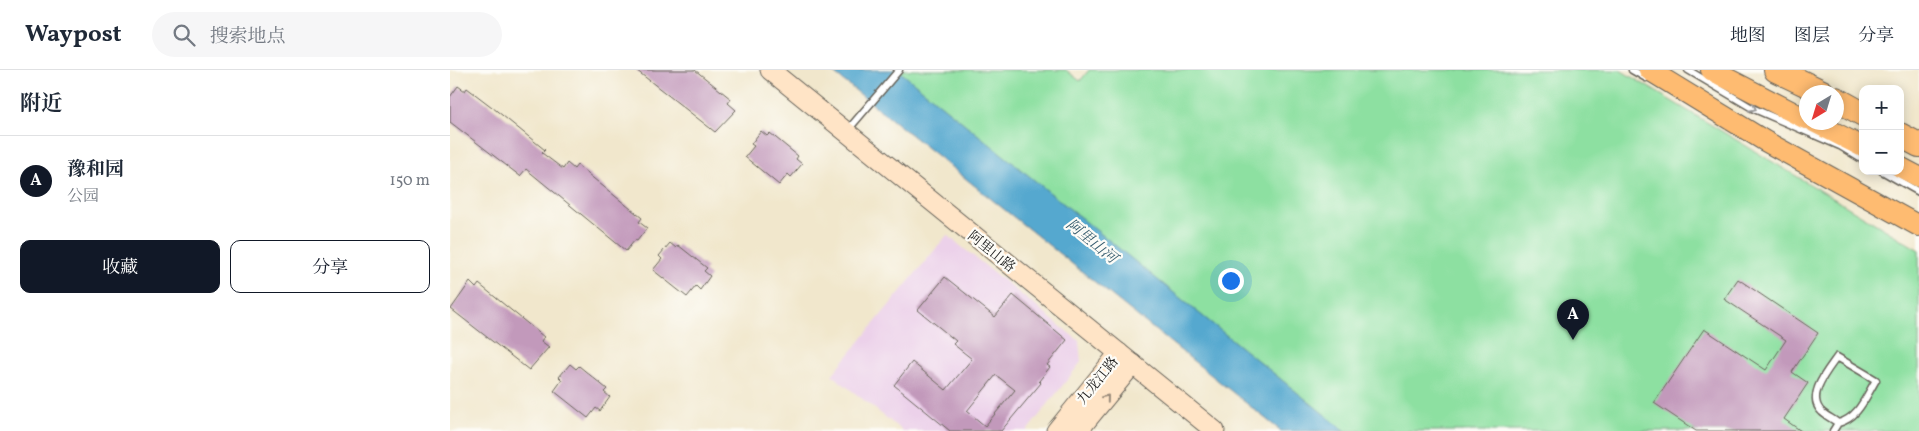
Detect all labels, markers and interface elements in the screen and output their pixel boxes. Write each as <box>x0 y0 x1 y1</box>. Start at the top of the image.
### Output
search box <box>152 12 502 57</box>
text: Waypost <box>25 18 122 52</box>
icon: search <box>170 21 198 49</box>
text: 搜索地点 <box>210 24 286 50</box>
text: 地图 <box>1730 24 1766 49</box>
text: 图层 <box>1794 24 1830 49</box>
text: 分享 <box>1858 24 1894 49</box>
north arrow <box>1799 85 1844 130</box>
map controls <box>1859 85 1904 175</box>
button: + <box>1859 85 1904 130</box>
text: 附近 <box>20 90 62 119</box>
one-way arrow <box>1747 101 1756 111</box>
button: − <box>1859 130 1904 175</box>
text: 豫和园 <box>67 157 124 183</box>
text: A <box>30 170 42 192</box>
text: 150 m <box>389 170 430 192</box>
text: 公园 <box>67 186 99 208</box>
water label: 阿里山河 <box>1061 215 1123 271</box>
street label: 阿里山路 <box>963 227 1019 277</box>
button: 收藏 <box>20 240 220 293</box>
button: 分享 <box>230 240 430 293</box>
your location <box>1218 268 1244 294</box>
pin: A <box>1557 299 1589 340</box>
street label: 九龙江路 <box>1073 353 1123 409</box>
one-way arrow <box>1100 394 1109 403</box>

